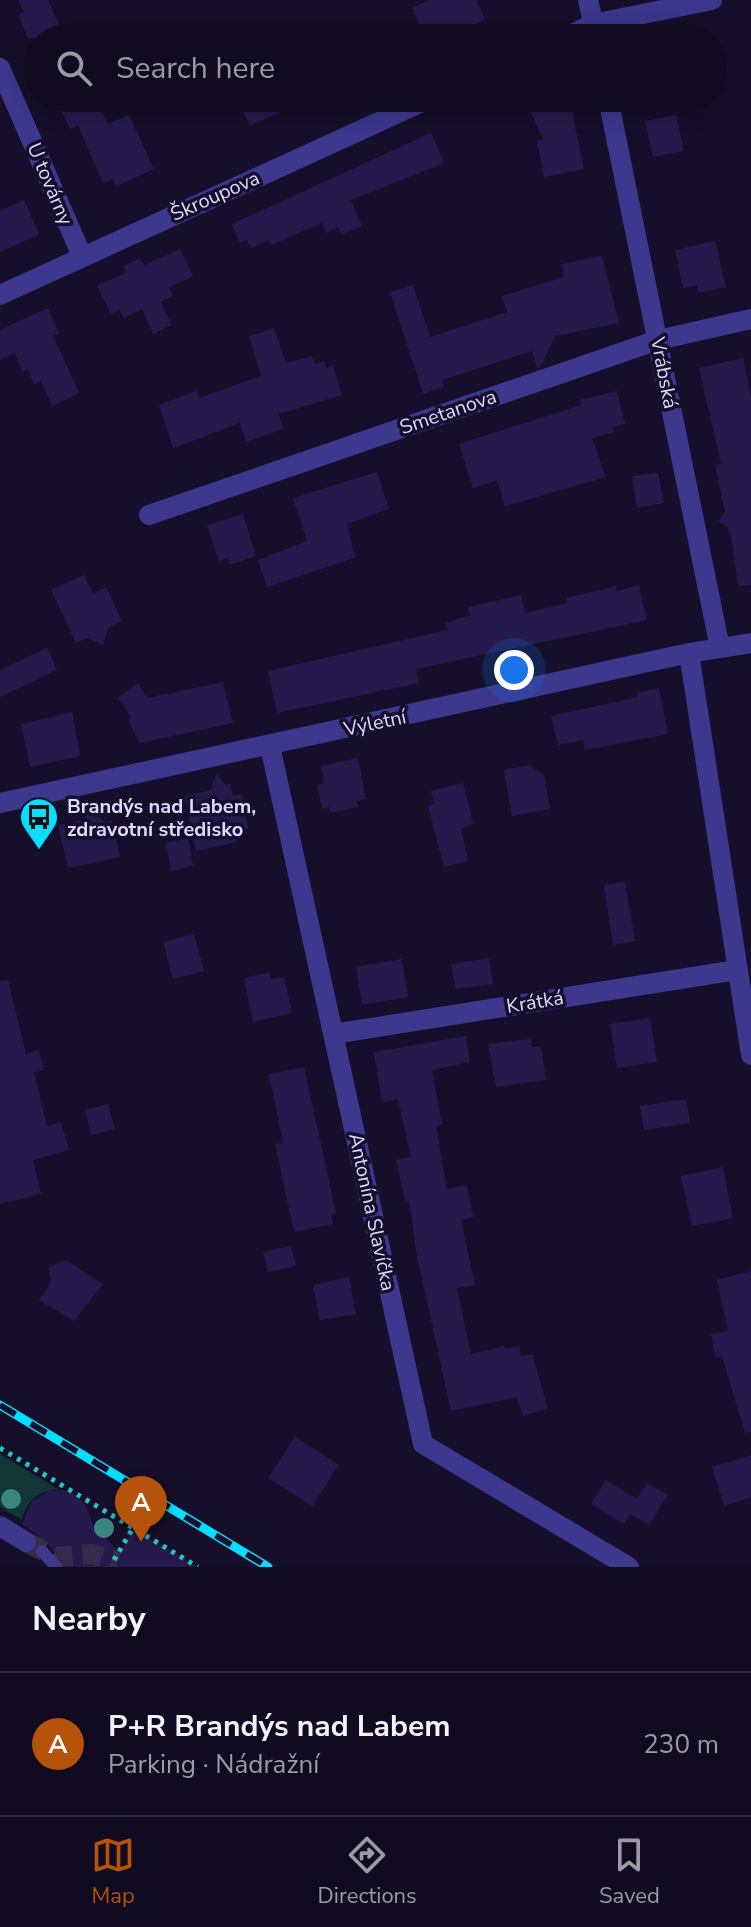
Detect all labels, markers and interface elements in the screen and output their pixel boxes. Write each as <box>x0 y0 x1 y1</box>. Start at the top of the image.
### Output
search box <box>24 24 727 112</box>
icon: search <box>52 46 96 90</box>
text: Search here <box>116 48 275 89</box>
street label: U továrny <box>21 139 80 230</box>
street label: Škroupova <box>166 164 264 228</box>
street label: Vrábská <box>644 334 684 411</box>
street label: Smetanova <box>396 383 500 441</box>
your location <box>494 650 534 690</box>
street label: Výletní <box>340 703 410 743</box>
place label: Brandýs nad Labem, zdravotní středisko <box>67 793 256 843</box>
bus stop icon: Brandýs nad Labem, zdravotní středisko <box>18 796 60 851</box>
street label: Krátká <box>504 984 566 1020</box>
street label: Antonína Slavíčka <box>342 1131 402 1293</box>
pin: A <box>115 1476 167 1542</box>
text: Nearby <box>32 1596 146 1642</box>
text: P+R Brandýs nad Labem <box>108 1706 451 1747</box>
text: A <box>48 1727 68 1762</box>
text: 230 m <box>643 1727 719 1762</box>
text: Parking · Nádražní <box>108 1747 319 1782</box>
tab: Map <box>91 1833 135 1911</box>
tab: Directions <box>318 1833 417 1911</box>
tab: Saved <box>599 1833 660 1911</box>

